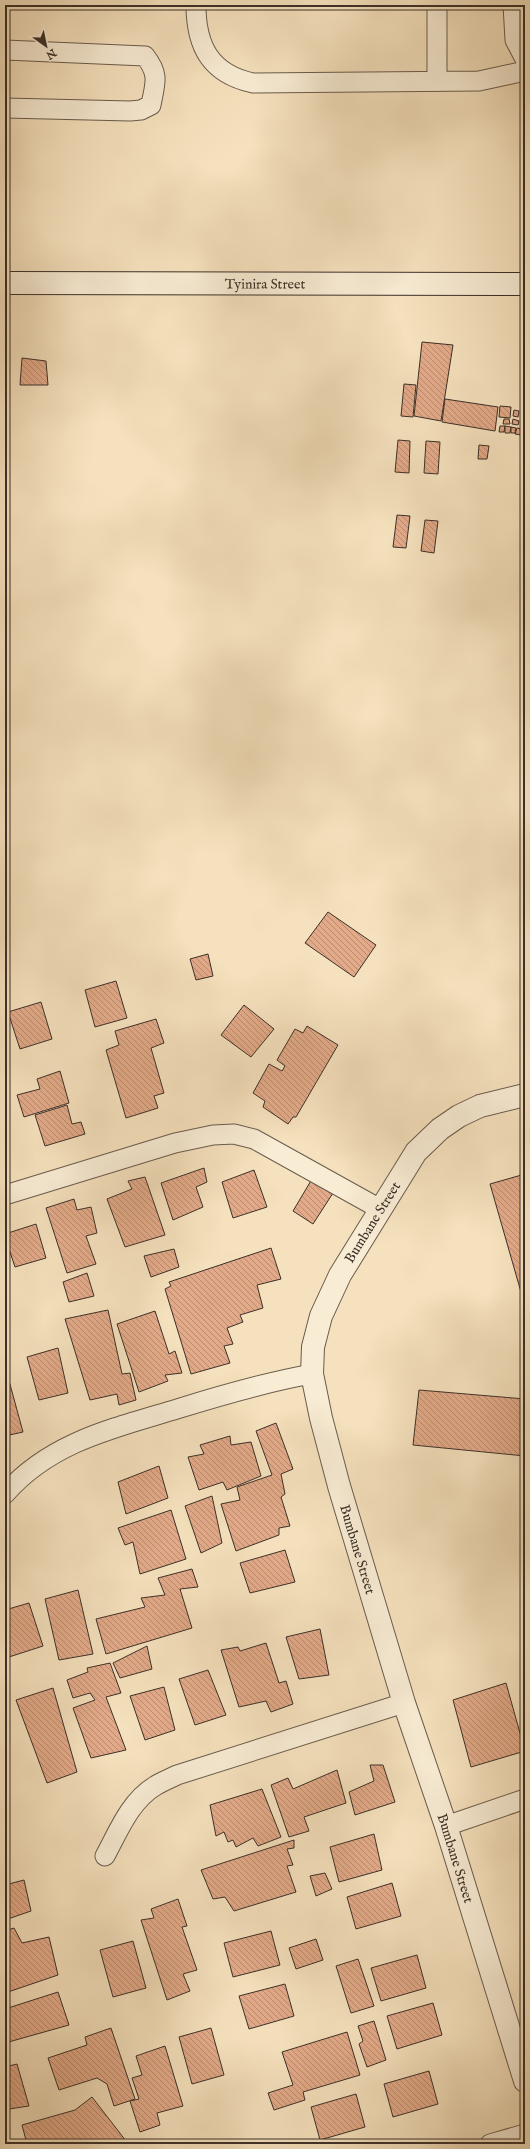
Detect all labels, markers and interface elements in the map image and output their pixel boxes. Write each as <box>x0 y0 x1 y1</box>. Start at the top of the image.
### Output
north arrow <box>26 26 66 66</box>
text: N <box>43 45 60 62</box>
street label: Tyinira Street <box>225 275 305 294</box>
street label: Bumbane Street <box>341 1178 405 1267</box>
street label: Bumbane Street <box>335 1503 379 1597</box>
street label: Bumbane Street <box>432 1811 477 1905</box>

